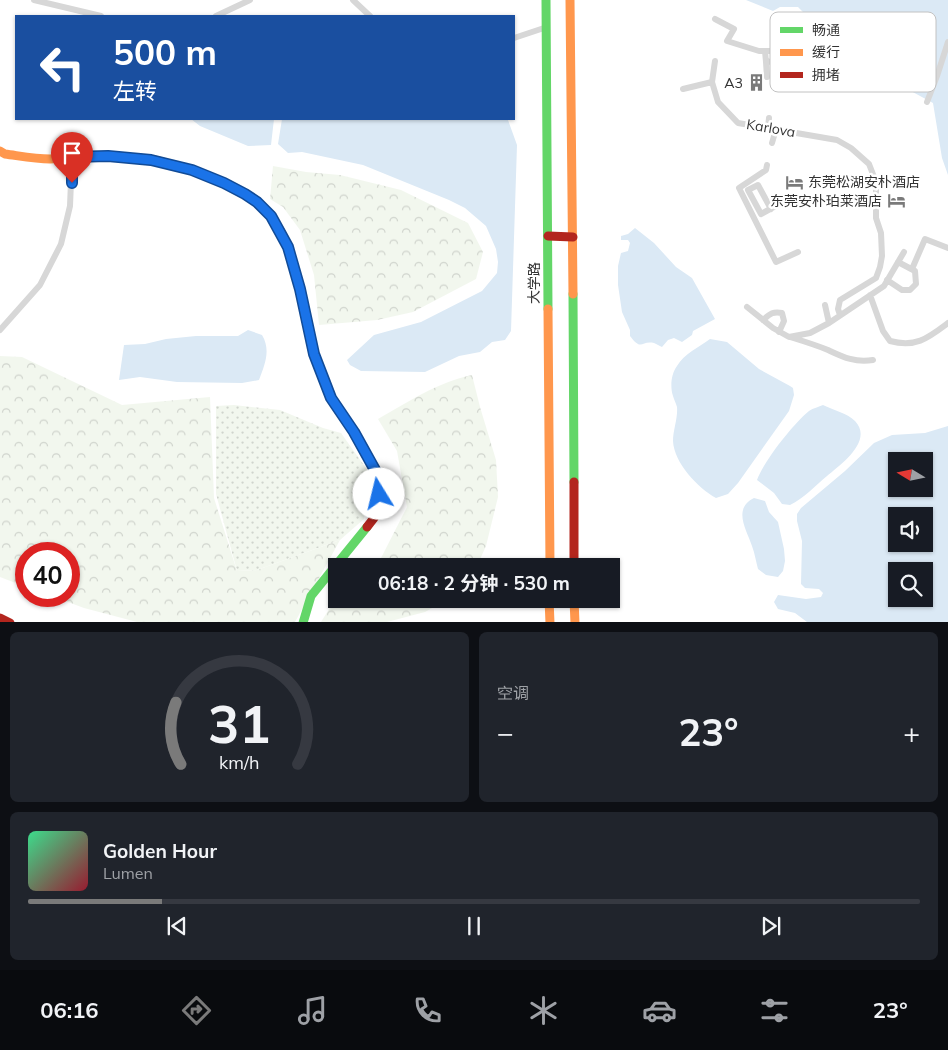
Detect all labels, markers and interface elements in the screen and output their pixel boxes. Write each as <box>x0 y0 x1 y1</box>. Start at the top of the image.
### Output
legend <box>770 12 936 92</box>
text: 畅通 <box>812 21 840 39</box>
text: 500 m <box>113 30 217 74</box>
icon: left <box>30 35 95 100</box>
text: 缓行 <box>812 43 840 61</box>
text: 拥堵 <box>812 66 840 84</box>
building icon: A3 <box>747 73 767 93</box>
place label: A3 <box>724 74 743 92</box>
text: 左转 <box>113 77 157 105</box>
street label: Karlova <box>745 115 797 141</box>
pin <box>51 132 93 183</box>
icon: arrive <box>58 139 86 167</box>
hotel icon: 东莞松湖安朴酒店 <box>784 172 804 192</box>
place label: 东莞松湖安朴酒店 <box>808 173 920 191</box>
hotel icon: 东莞安朴珀莱酒店 <box>886 191 906 211</box>
place label: 东莞安朴珀莱酒店 <box>770 192 882 210</box>
street label: 大学路 <box>525 262 543 304</box>
north arrow <box>888 452 932 498</box>
map controls <box>888 452 933 607</box>
position arrow <box>352 467 404 519</box>
button: sound <box>888 507 933 552</box>
speed limit sign: 40 <box>15 542 80 607</box>
button: search <box>888 562 933 607</box>
text: 06:18 · 2 分钟 · 530 m <box>378 571 570 595</box>
text: 空调 <box>497 683 529 703</box>
text: 31 <box>208 691 271 756</box>
text: 23° <box>678 708 739 756</box>
text: − <box>497 715 514 750</box>
text: + <box>903 715 920 750</box>
text: km/h <box>219 751 260 773</box>
text: Golden Hour <box>103 839 217 863</box>
text: Lumen <box>103 863 153 883</box>
icon: previous <box>163 912 191 940</box>
icon: pause <box>460 912 488 940</box>
icon: next <box>757 912 785 940</box>
icon: directions <box>179 993 214 1028</box>
icon: music <box>295 993 330 1028</box>
icon: phone <box>410 993 445 1028</box>
icon: climate <box>526 993 561 1028</box>
icon: car <box>642 993 677 1028</box>
icon: filters <box>757 993 792 1028</box>
text: 06:16 <box>40 996 99 1024</box>
text: 23° <box>873 996 908 1024</box>

